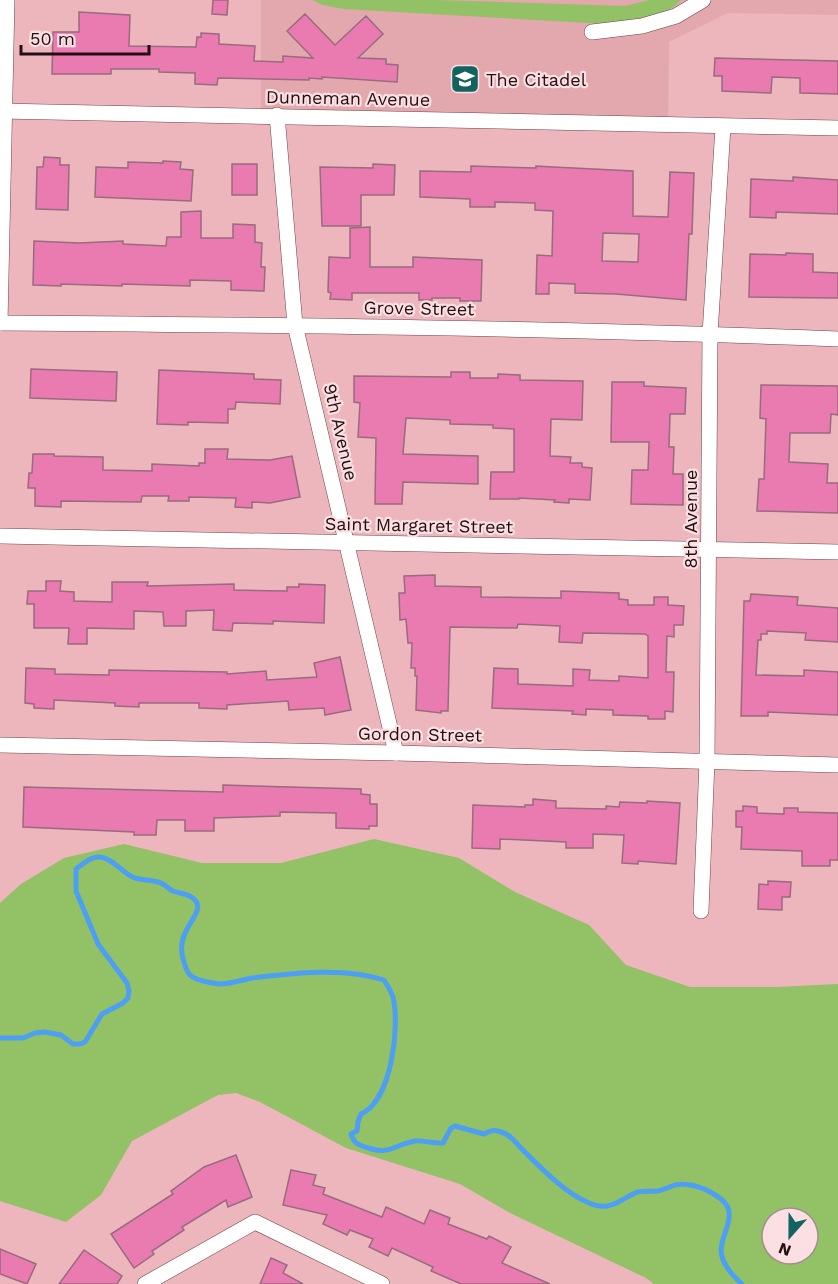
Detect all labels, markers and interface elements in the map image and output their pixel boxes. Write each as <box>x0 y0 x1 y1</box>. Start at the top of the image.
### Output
scale bar <box>21 18 148 56</box>
text: 50 m <box>30 28 75 49</box>
school or university icon: The Citadel <box>449 63 481 95</box>
place label: The Citadel <box>486 69 587 90</box>
street label: Dunneman Avenue <box>266 86 430 110</box>
street label: Grove Street <box>363 297 475 319</box>
street label: 9th Avenue <box>320 381 362 483</box>
street label: 8th Avenue <box>680 470 701 568</box>
street label: Saint Margaret Street <box>325 513 514 537</box>
street label: Gordon Street <box>358 722 483 746</box>
north arrow <box>760 1206 820 1266</box>
text: N <box>776 1239 794 1261</box>

